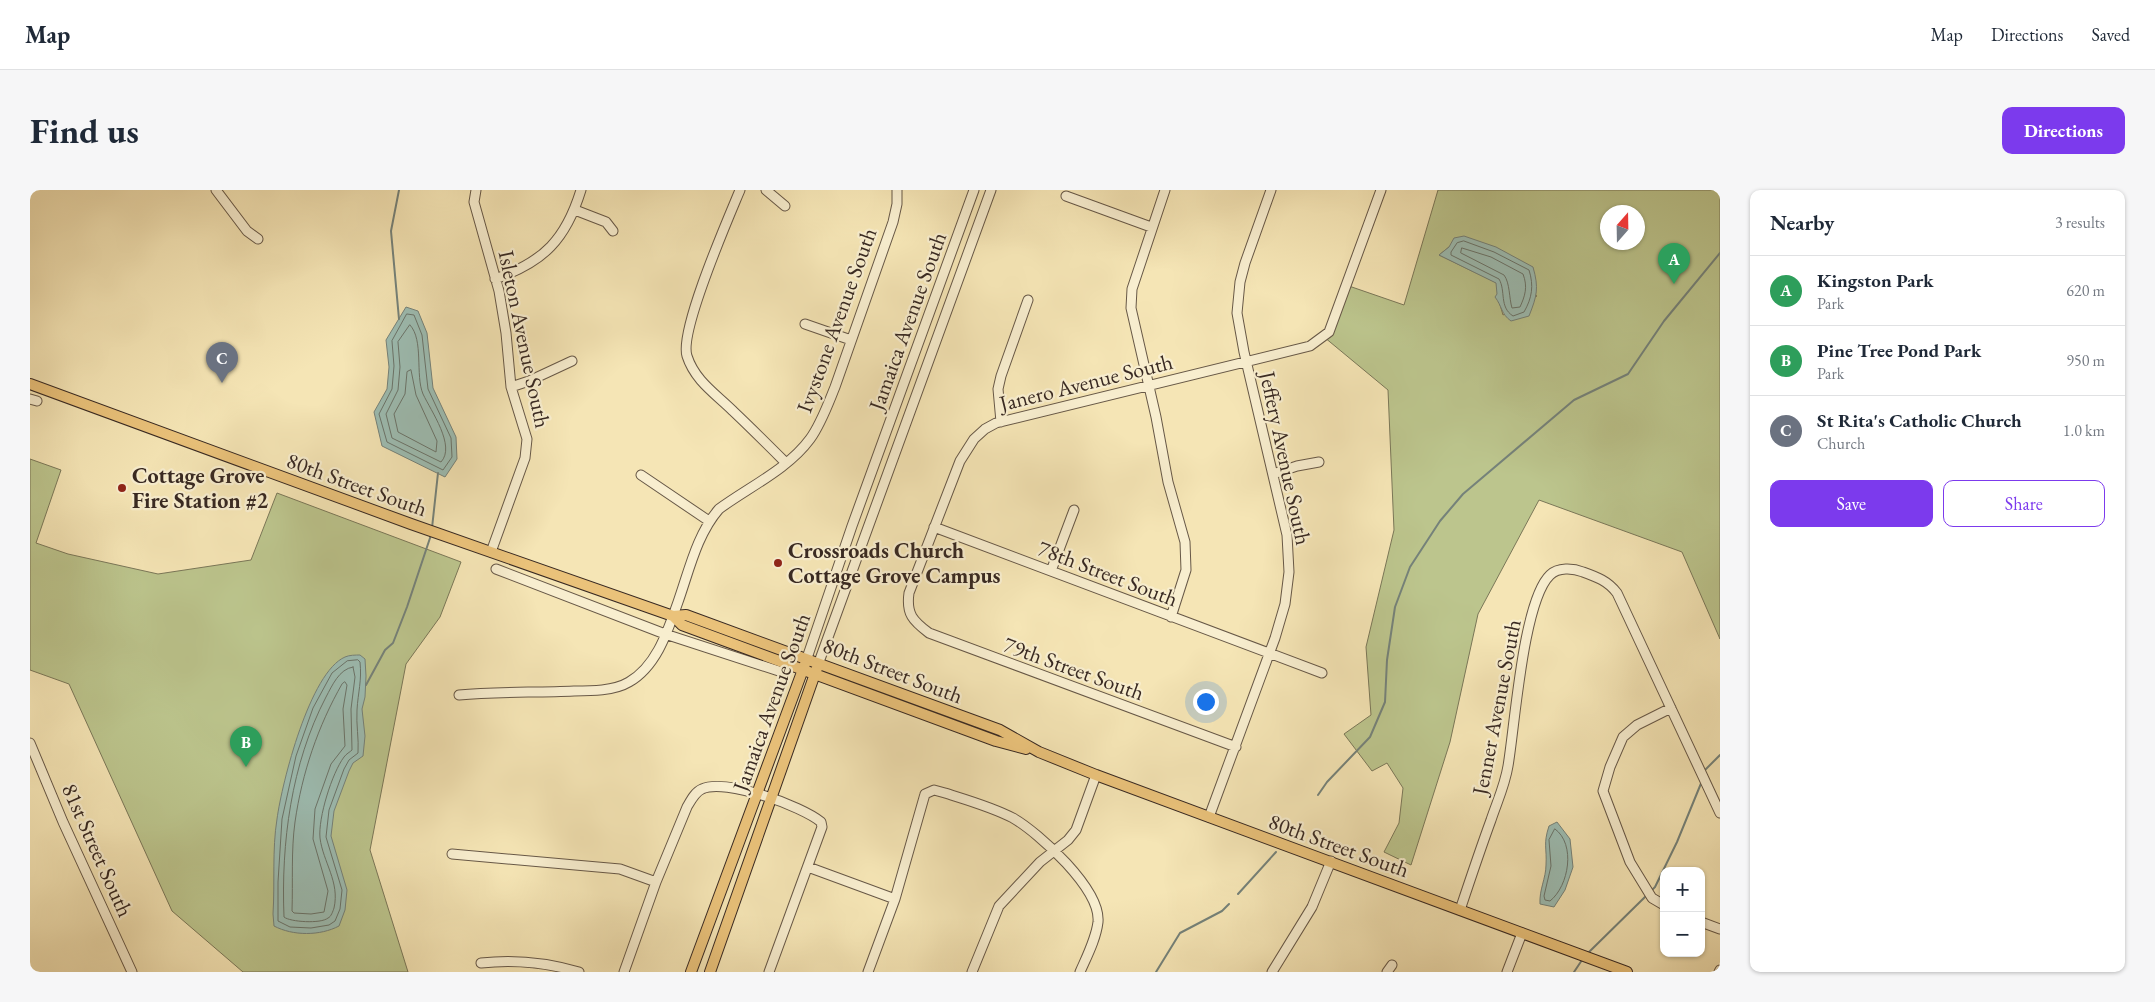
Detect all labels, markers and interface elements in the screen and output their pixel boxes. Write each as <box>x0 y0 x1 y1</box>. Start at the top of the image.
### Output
text: Map <box>25 19 70 50</box>
text: Map <box>1931 23 1963 46</box>
text: Directions <box>1991 23 2063 46</box>
text: Saved <box>2091 23 2130 46</box>
button: Directions <box>2002 107 2125 154</box>
text: Find us <box>30 108 139 153</box>
north arrow <box>1600 205 1645 250</box>
text: Nearby <box>1770 209 1834 236</box>
text: 3 results <box>2055 212 2105 233</box>
street label: Ivystone Avenue South <box>790 224 883 417</box>
street label: Jamaica Avenue South <box>861 228 953 416</box>
pin: A <box>1658 243 1690 284</box>
street label: Isleton Avenue South <box>492 248 557 431</box>
text: Kingston Park <box>1817 268 1934 293</box>
text: A <box>1780 280 1792 301</box>
text: 620 m <box>2066 280 2105 301</box>
text: Park <box>1817 293 1844 314</box>
text: Pine Tree Pond Park <box>1817 338 1981 363</box>
pin: C <box>206 342 238 383</box>
street label: Janero Avenue South <box>995 347 1176 419</box>
text: B <box>1781 350 1791 371</box>
text: 950 m <box>2066 350 2105 371</box>
text: Park <box>1817 363 1844 384</box>
street label: Jeffery Avenue South <box>1253 367 1318 548</box>
text: St Rita's Catholic Church <box>1817 408 2022 433</box>
text: C <box>1780 420 1792 441</box>
text: 1.0 km <box>2063 420 2105 441</box>
text: Church <box>1817 433 1865 454</box>
street label: 80th Street South <box>283 446 431 523</box>
place label: Cottage Grove Fire Station #2 <box>132 461 269 515</box>
button: Save <box>1770 480 1933 527</box>
button: Share <box>1943 480 2105 527</box>
marker: Cottage Grove Fire Station #2 <box>116 482 128 494</box>
street label: 78th Street South <box>1034 534 1182 613</box>
place label: Crossroads Church Cottage Grove Campus <box>788 536 1001 590</box>
marker: Crossroads Church Cottage Grove Campus <box>772 557 784 569</box>
street label: Jamaica Avenue South <box>725 609 817 797</box>
street label: Jenner Avenue South <box>1465 617 1528 799</box>
street label: 79th Street South <box>1000 630 1148 707</box>
street label: 80th Street South <box>819 631 967 710</box>
your location <box>1193 689 1219 715</box>
pin: B <box>230 726 262 767</box>
street label: 81st Street South <box>55 779 140 922</box>
street label: 80th Street South <box>1265 807 1413 884</box>
map controls <box>1660 867 1705 957</box>
button: + <box>1660 867 1705 912</box>
button: − <box>1660 912 1705 957</box>

